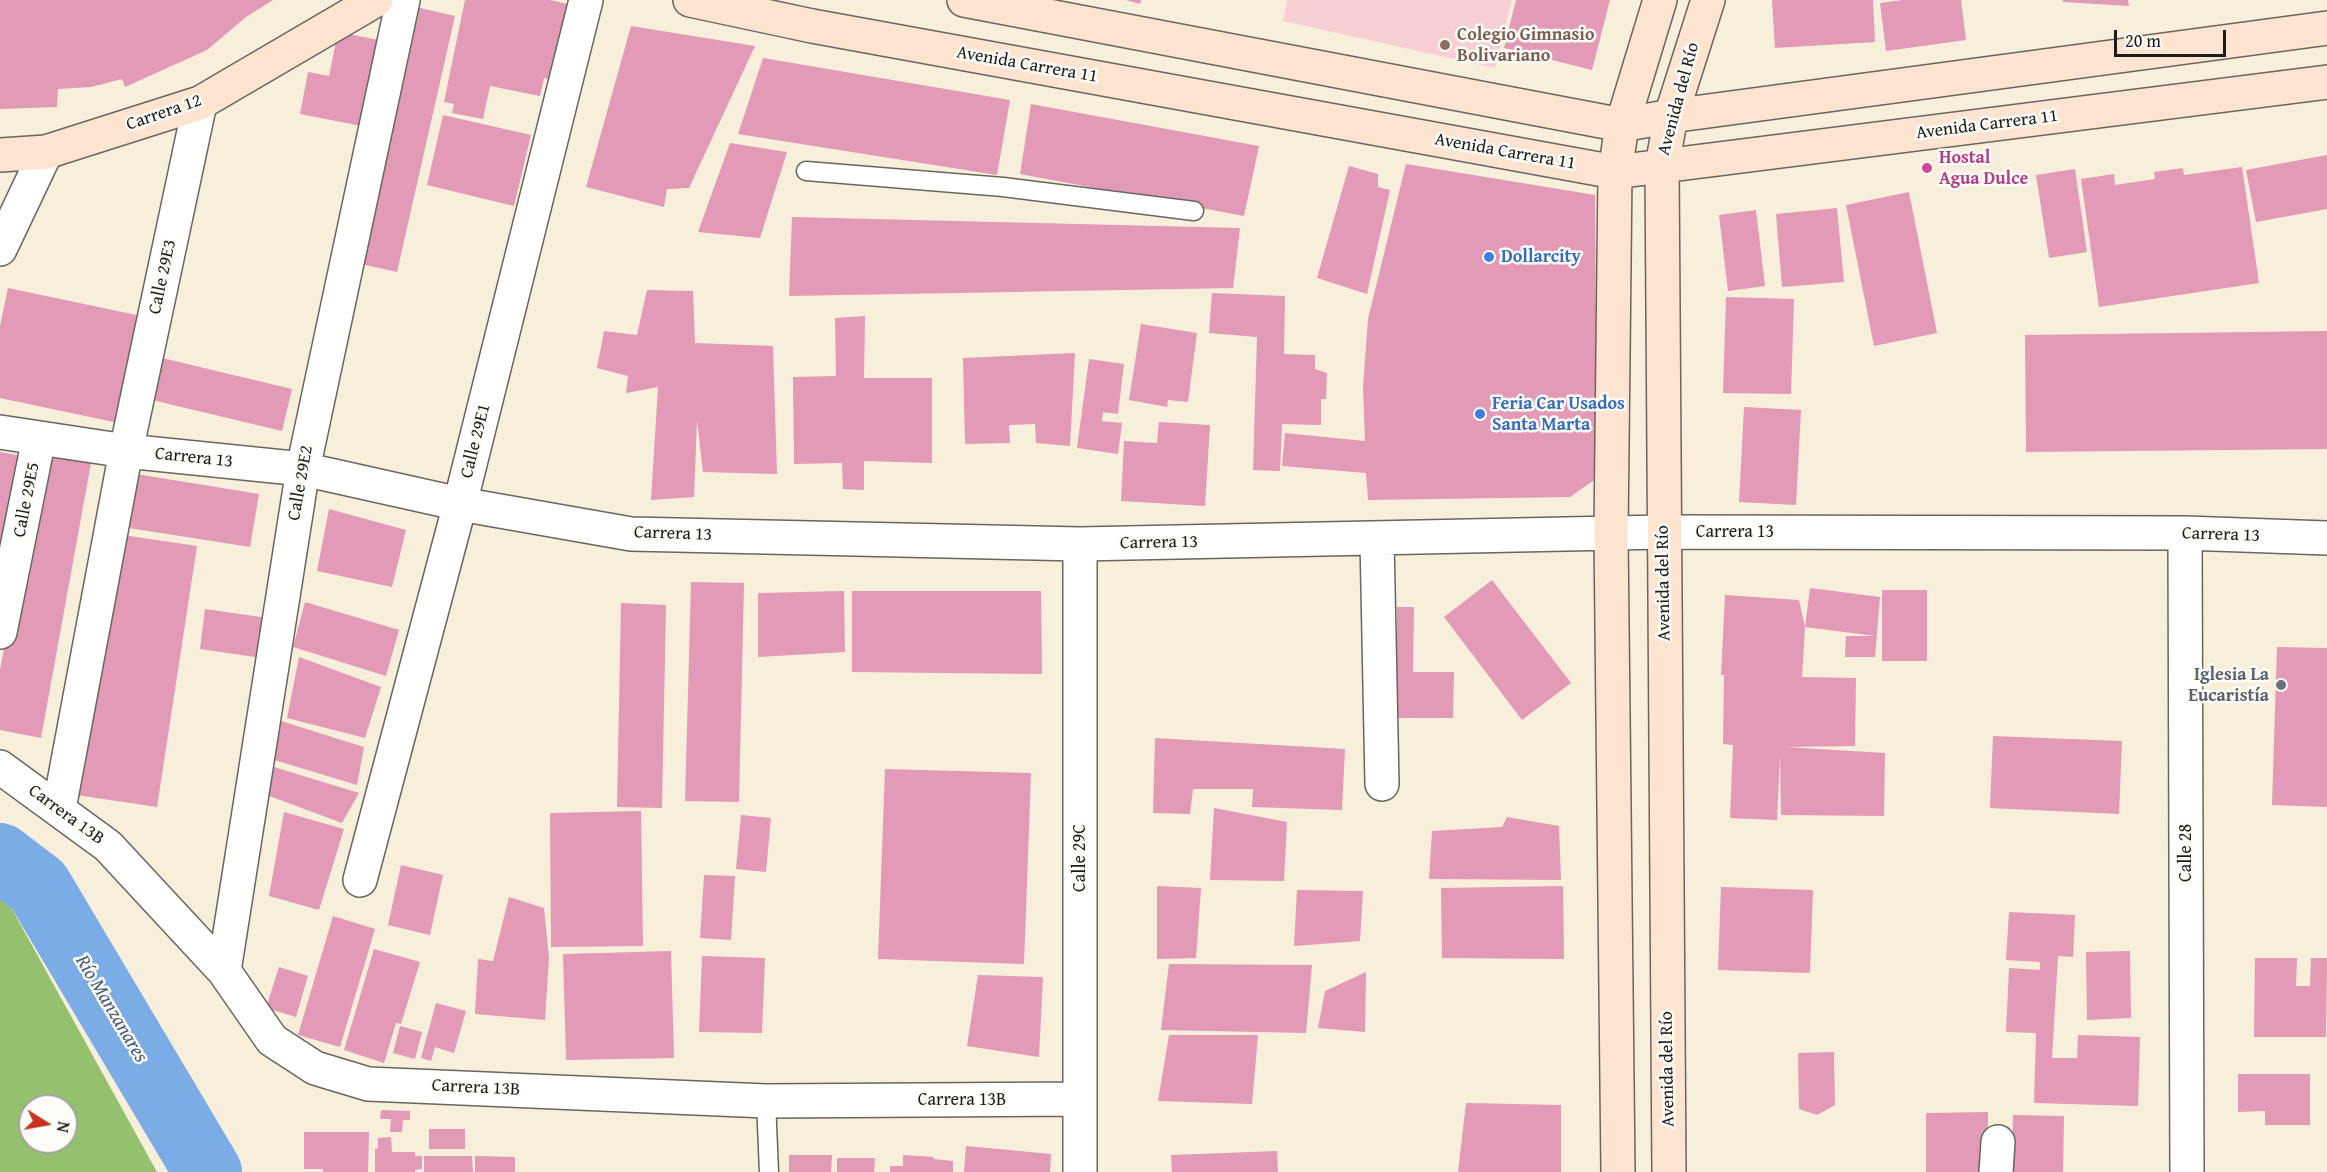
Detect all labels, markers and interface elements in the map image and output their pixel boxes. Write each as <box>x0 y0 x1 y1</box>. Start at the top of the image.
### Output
scale bar <box>2117 18 2230 56</box>
place label: Colegio Gimnasio Bolivariano <box>1457 24 1594 66</box>
text: 20 m <box>2125 27 2161 54</box>
marker: Colegio Gimnasio Bolivariano <box>1438 38 1452 52</box>
street label: Avenida del Río <box>1654 40 1704 158</box>
street label: Avenida Carrera 11 <box>955 42 1099 88</box>
street label: Carrera 12 <box>123 90 205 136</box>
street label: Avenida Carrera 11 <box>1915 106 2059 144</box>
street label: Avenida Carrera 11 <box>1433 129 1577 175</box>
place label: Hostal Agua Dulce <box>1939 147 2028 190</box>
marker: Hostal Agua Dulce <box>1920 161 1934 175</box>
street label: Calle 29E3 <box>145 238 181 316</box>
place label: Dollarcity <box>1501 246 1581 268</box>
marker: Dollarcity <box>1482 250 1496 264</box>
place label: Feria Car Usados Santa Marta <box>1492 393 1625 436</box>
street label: Calle 29E1 <box>456 402 496 480</box>
marker: Feria Car Usados Santa Marta <box>1473 407 1487 421</box>
street label: Carrera 13 <box>154 443 234 473</box>
street label: Calle 29E2 <box>284 444 318 522</box>
street label: Calle 29E5 <box>9 461 45 539</box>
street label: Carrera 13 <box>1696 521 1774 543</box>
street label: Carrera 13 <box>633 522 713 546</box>
street label: Carrera 13 <box>2181 523 2261 547</box>
street label: Avenida del Río <box>1652 525 1676 641</box>
street label: Carrera 13 <box>1120 532 1198 554</box>
place label: Iglesia La Eucaristía <box>2188 664 2269 706</box>
marker: Iglesia La Eucaristía <box>2274 678 2288 692</box>
street label: Carrera 13B <box>24 780 108 850</box>
street label: Calle 29C <box>1069 824 1091 892</box>
street label: Calle 28 <box>2175 824 2197 882</box>
water label: Río Manzanares <box>70 951 152 1067</box>
street label: Avenida del Río <box>1656 1011 1680 1127</box>
street label: Carrera 13B <box>431 1075 521 1101</box>
street label: Carrera 13B <box>918 1089 1006 1111</box>
north arrow <box>18 1094 78 1154</box>
text: N <box>51 1120 77 1135</box>

